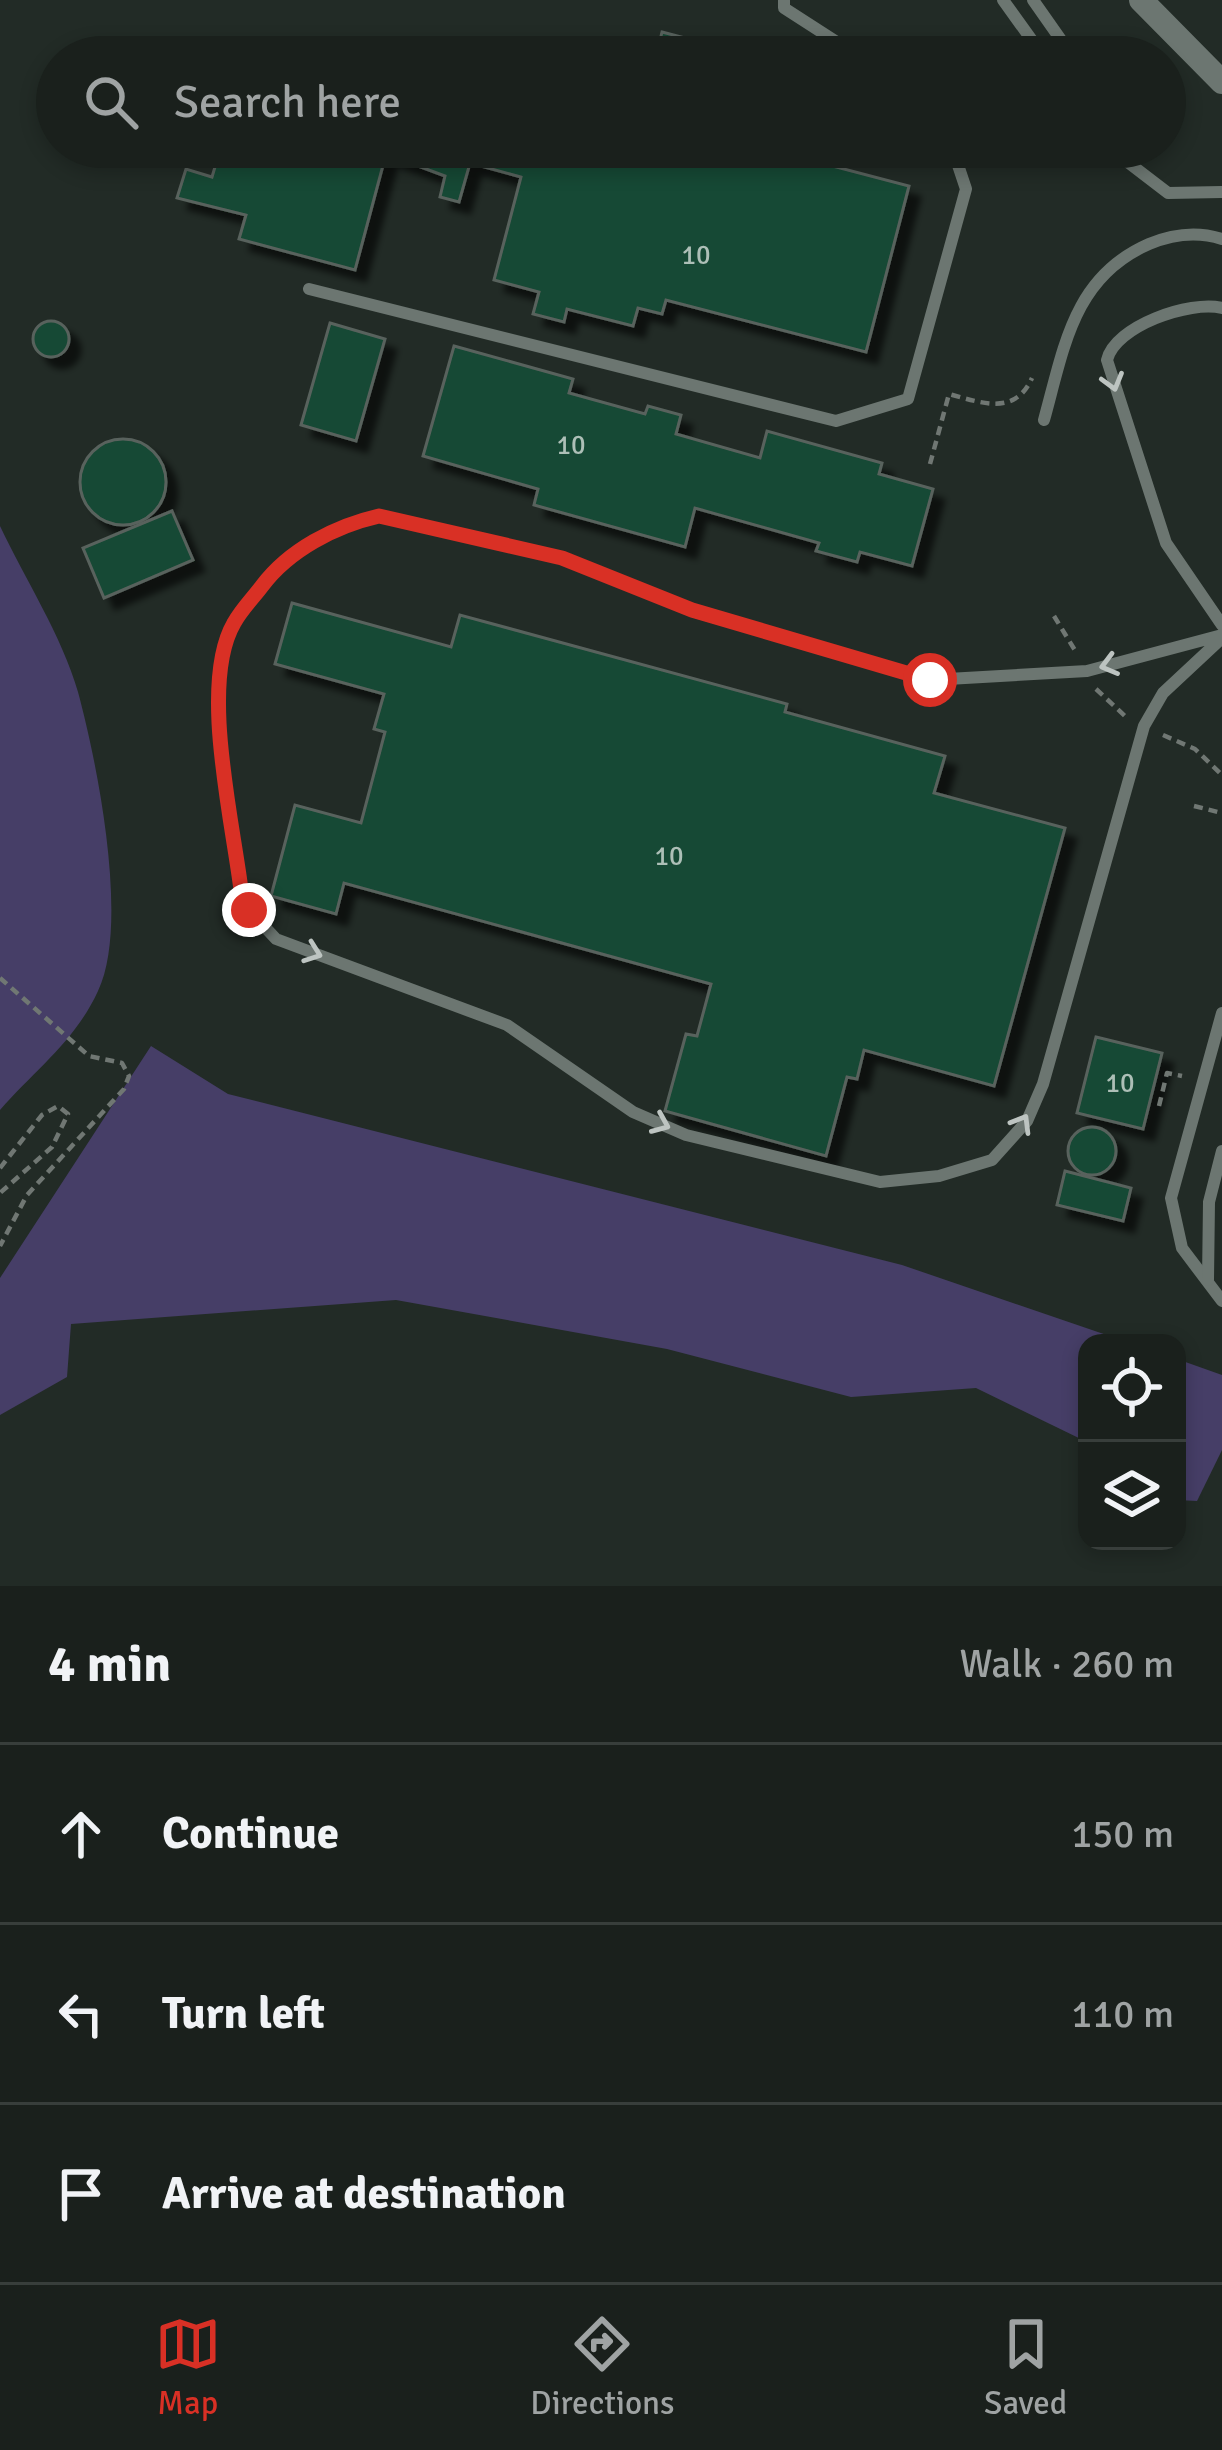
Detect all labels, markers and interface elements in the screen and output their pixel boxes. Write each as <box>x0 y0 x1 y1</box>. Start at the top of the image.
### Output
search box <box>36 36 1186 168</box>
icon: search <box>78 69 144 135</box>
text: Search here <box>174 75 401 130</box>
house number: 10 <box>681 239 711 272</box>
one-way arrow <box>1099 371 1124 392</box>
house number: 10 <box>556 429 586 462</box>
one-way arrow <box>1099 651 1120 676</box>
route start <box>903 653 957 707</box>
house number: 10 <box>654 840 684 873</box>
route end <box>222 883 276 937</box>
one-way arrow <box>302 939 323 964</box>
house number: 10 <box>1105 1067 1135 1100</box>
one-way arrow <box>649 1110 670 1134</box>
one-way arrow <box>1008 1114 1031 1136</box>
map controls <box>1078 1334 1186 1550</box>
button: locate <box>1078 1334 1186 1442</box>
button: layers <box>1078 1442 1186 1550</box>
text: 4 min <box>48 1633 171 1696</box>
text: Walk · 260 m <box>960 1640 1174 1688</box>
icon: ahead <box>48 1801 114 1867</box>
text: Continue <box>162 1806 339 1861</box>
text: 150 m <box>1071 1810 1174 1858</box>
icon: left <box>48 1981 114 2047</box>
text: Turn left <box>162 1986 325 2041</box>
text: 110 m <box>1071 1990 1174 2038</box>
icon: arrive <box>48 2161 114 2227</box>
text: Arrive at destination <box>162 2166 566 2221</box>
tab: Map <box>155 2311 221 2424</box>
tab: Directions <box>530 2311 675 2424</box>
tab: Saved <box>984 2311 1067 2424</box>

